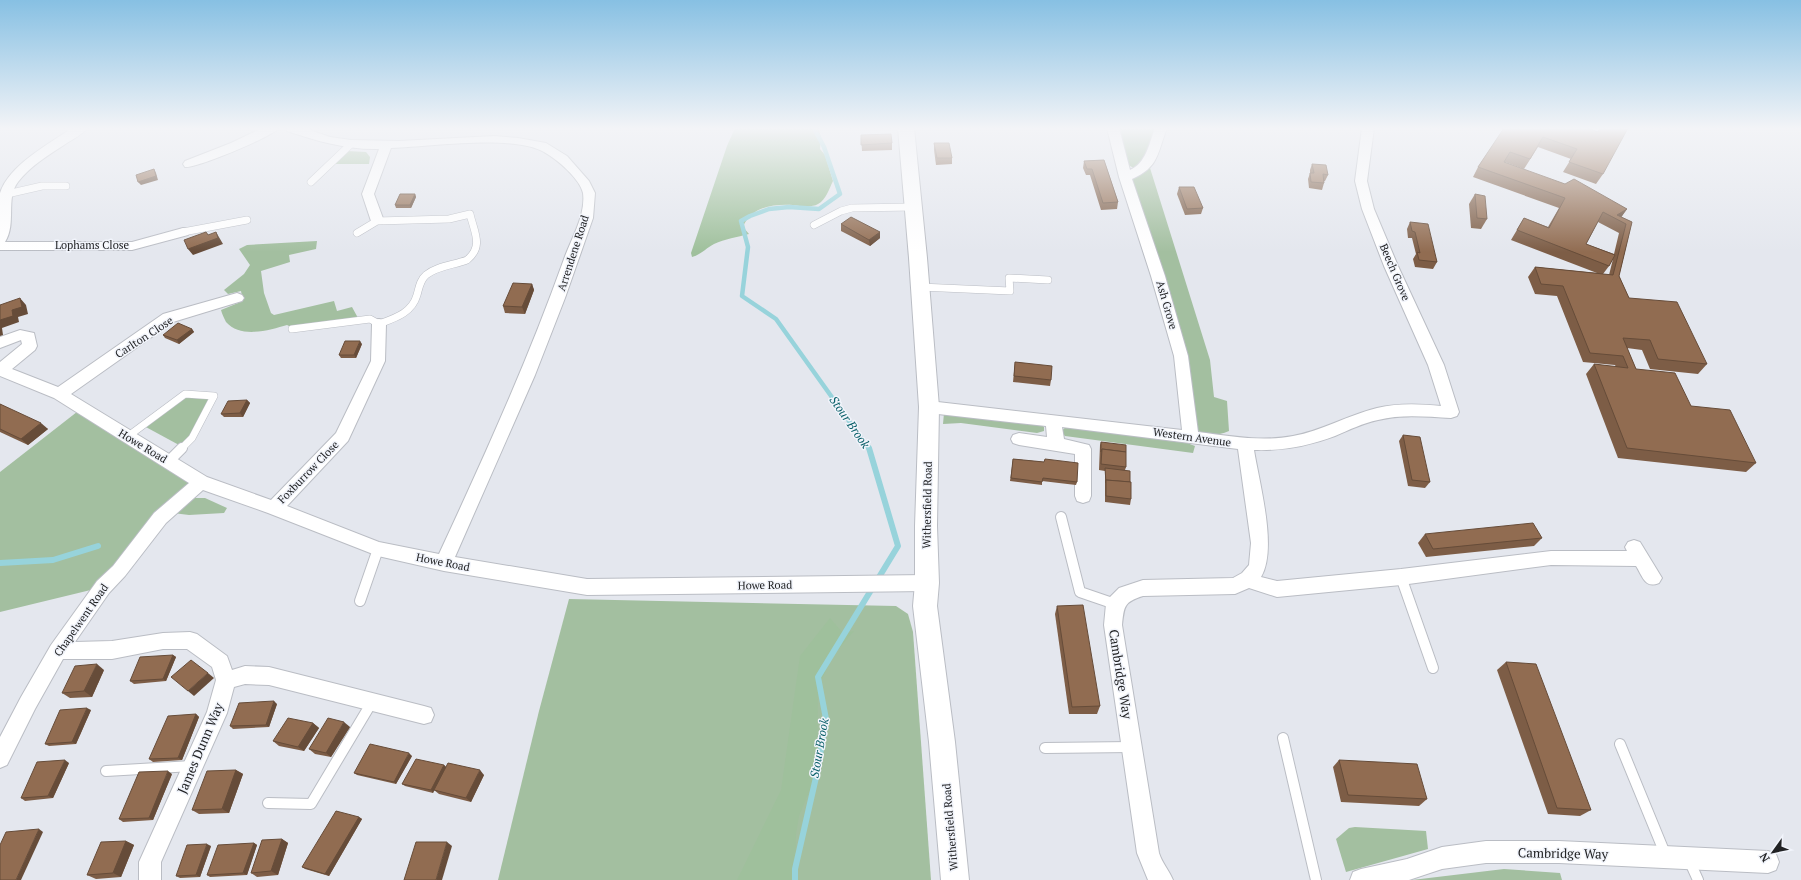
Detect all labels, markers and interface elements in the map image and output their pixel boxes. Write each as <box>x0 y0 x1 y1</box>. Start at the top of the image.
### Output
street label: Arrendene Road <box>554 213 592 293</box>
street label: Lophams Close <box>55 238 129 252</box>
street label: Beech Grove <box>1377 241 1413 303</box>
street label: Ash Grove <box>1153 279 1181 331</box>
street label: Carlton Close <box>112 313 176 361</box>
water label: Stour Brook <box>827 393 874 451</box>
street label: Western Avenue <box>1152 425 1232 449</box>
street label: Howe Road <box>116 426 170 466</box>
street label: Foxburrow Close <box>275 437 342 506</box>
street label: Withersfield Road <box>919 461 935 549</box>
street label: Howe Road <box>415 550 471 574</box>
street label: Howe Road <box>738 578 792 592</box>
street label: Chapelwent Road <box>51 581 111 659</box>
street label: Cambridge Way <box>1105 628 1137 720</box>
street label: James Dunn Way <box>173 699 227 796</box>
water label: Stour Brook <box>806 717 832 779</box>
street label: Withersfield Road <box>939 783 961 871</box>
north arrow <box>1753 832 1793 872</box>
street label: Cambridge Way <box>1518 843 1609 863</box>
text: N <box>1756 850 1773 865</box>

